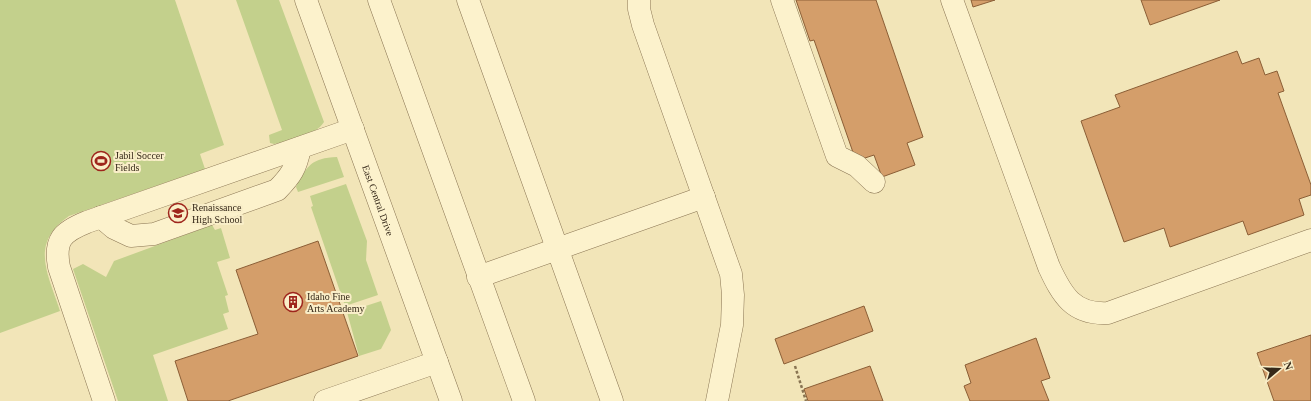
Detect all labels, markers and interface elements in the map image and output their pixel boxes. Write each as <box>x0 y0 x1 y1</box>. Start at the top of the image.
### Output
sports icon: Jabil Soccer Fields <box>90 150 112 172</box>
place label: Jabil Soccer Fields <box>115 150 164 173</box>
street label: East Central Drive <box>361 163 396 238</box>
school or university icon: Renaissance High School <box>167 202 189 224</box>
place label: Renaissance High School <box>192 202 243 225</box>
building icon: Idaho Fine Arts Academy <box>282 291 304 313</box>
place label: Idaho Fine Arts Academy <box>307 291 365 314</box>
north arrow <box>1259 349 1299 389</box>
text: N <box>1281 360 1295 372</box>

